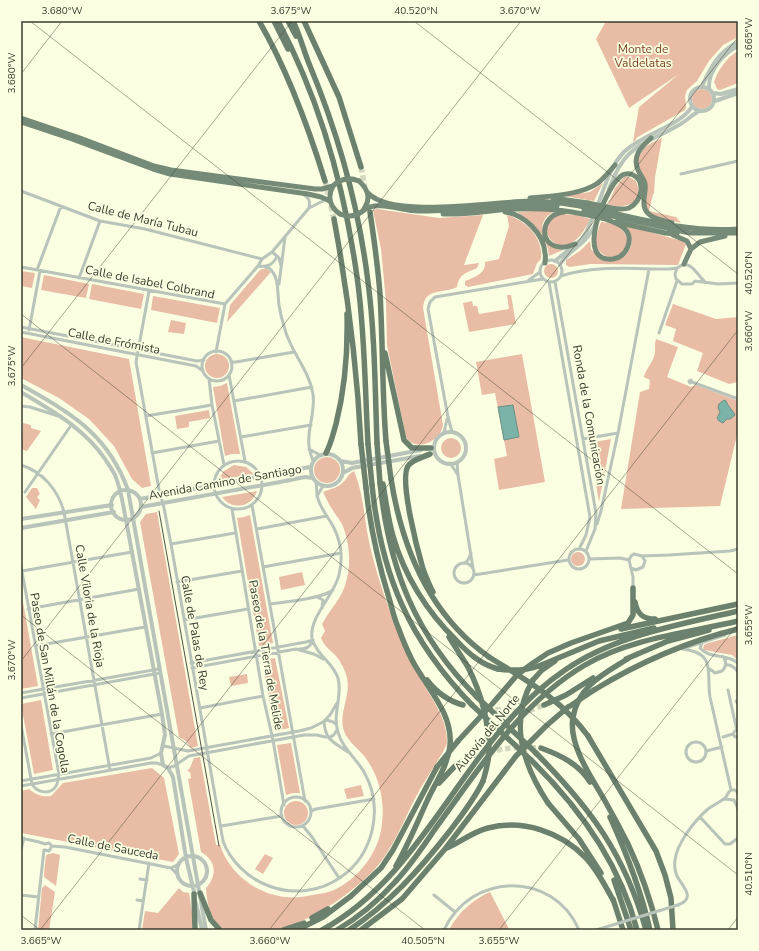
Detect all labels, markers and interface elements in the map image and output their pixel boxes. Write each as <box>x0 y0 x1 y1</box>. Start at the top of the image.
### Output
text: 3.680°W <box>41 4 83 18</box>
text: 3.675°W <box>270 4 312 18</box>
text: 40.520°N <box>394 4 438 18</box>
text: 3.670°W <box>499 4 541 18</box>
text: 3.665°W <box>742 17 756 59</box>
park label: Monte de Valdelatas <box>613 41 672 71</box>
text: 3.680°W <box>5 52 19 94</box>
street label: Calle de María Tubau <box>86 198 200 240</box>
text: 40.520°N <box>742 251 756 295</box>
street label: Calle de Isabel Colbrand <box>84 262 216 302</box>
text: 3.660°W <box>742 310 756 352</box>
street label: Calle de Frómista <box>66 324 162 358</box>
street label: Ronda de la Comunicación <box>569 344 609 486</box>
text: 3.675°W <box>5 345 19 387</box>
street label: Avenida Camino de Santiago <box>147 461 303 503</box>
street label: Calle Viloria de la Rioja <box>71 543 109 669</box>
street label: Calle de Palas de Rey <box>177 574 213 693</box>
street label: Paseo de la Tierra de Melide <box>245 579 287 731</box>
street label: Paseo de San Millán de la Cogolla <box>26 591 74 775</box>
text: 3.655°W <box>742 604 756 646</box>
text: 3.670°W <box>5 639 19 681</box>
street label: Autovía del Norte <box>451 691 523 775</box>
street label: Calle de Sauceda <box>66 830 160 864</box>
text: 40.510°N <box>742 852 756 896</box>
text: 3.665°W <box>20 934 62 948</box>
text: 3.660°W <box>249 934 291 948</box>
text: 40.505°N <box>401 934 445 948</box>
text: 3.655°W <box>478 934 520 948</box>

